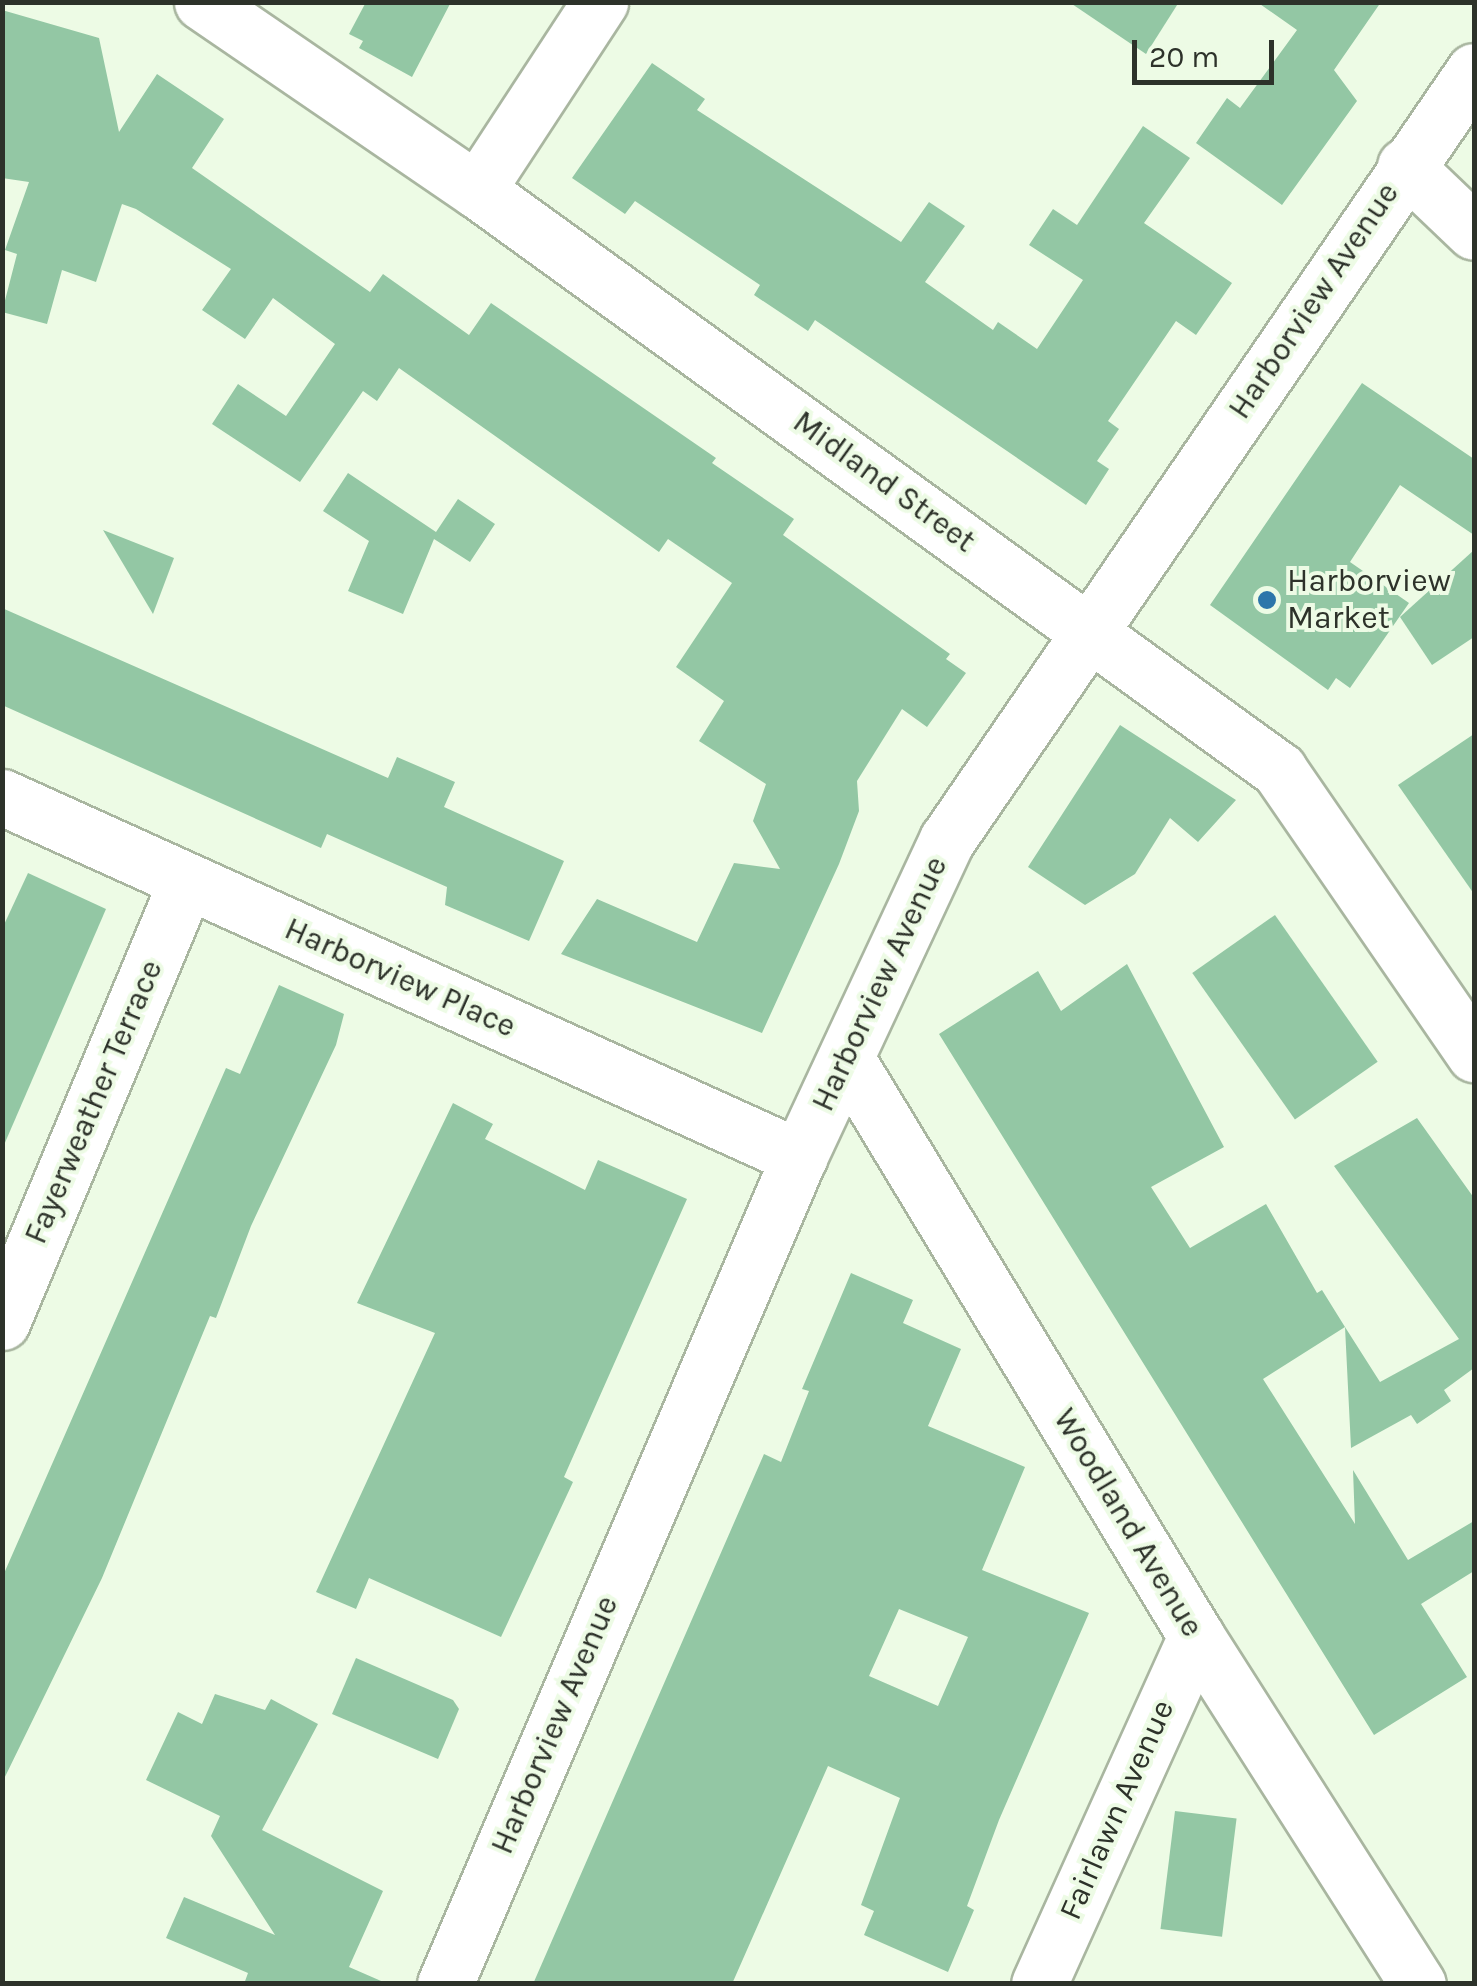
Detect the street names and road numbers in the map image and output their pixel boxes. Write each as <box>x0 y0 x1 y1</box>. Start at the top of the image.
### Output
street label: Harborview Avenue <box>1221 176 1407 426</box>
street label: Midland Street <box>785 403 983 561</box>
street label: Harborview Avenue <box>804 850 956 1118</box>
street label: Harborview Place <box>279 910 521 1046</box>
street label: Fayerweather Terrace <box>17 954 171 1250</box>
street label: Woodland Avenue <box>1045 1402 1211 1644</box>
street label: Harborview Avenue <box>483 1590 627 1860</box>
street label: Fairlawn Avenue <box>1051 1694 1183 1926</box>

